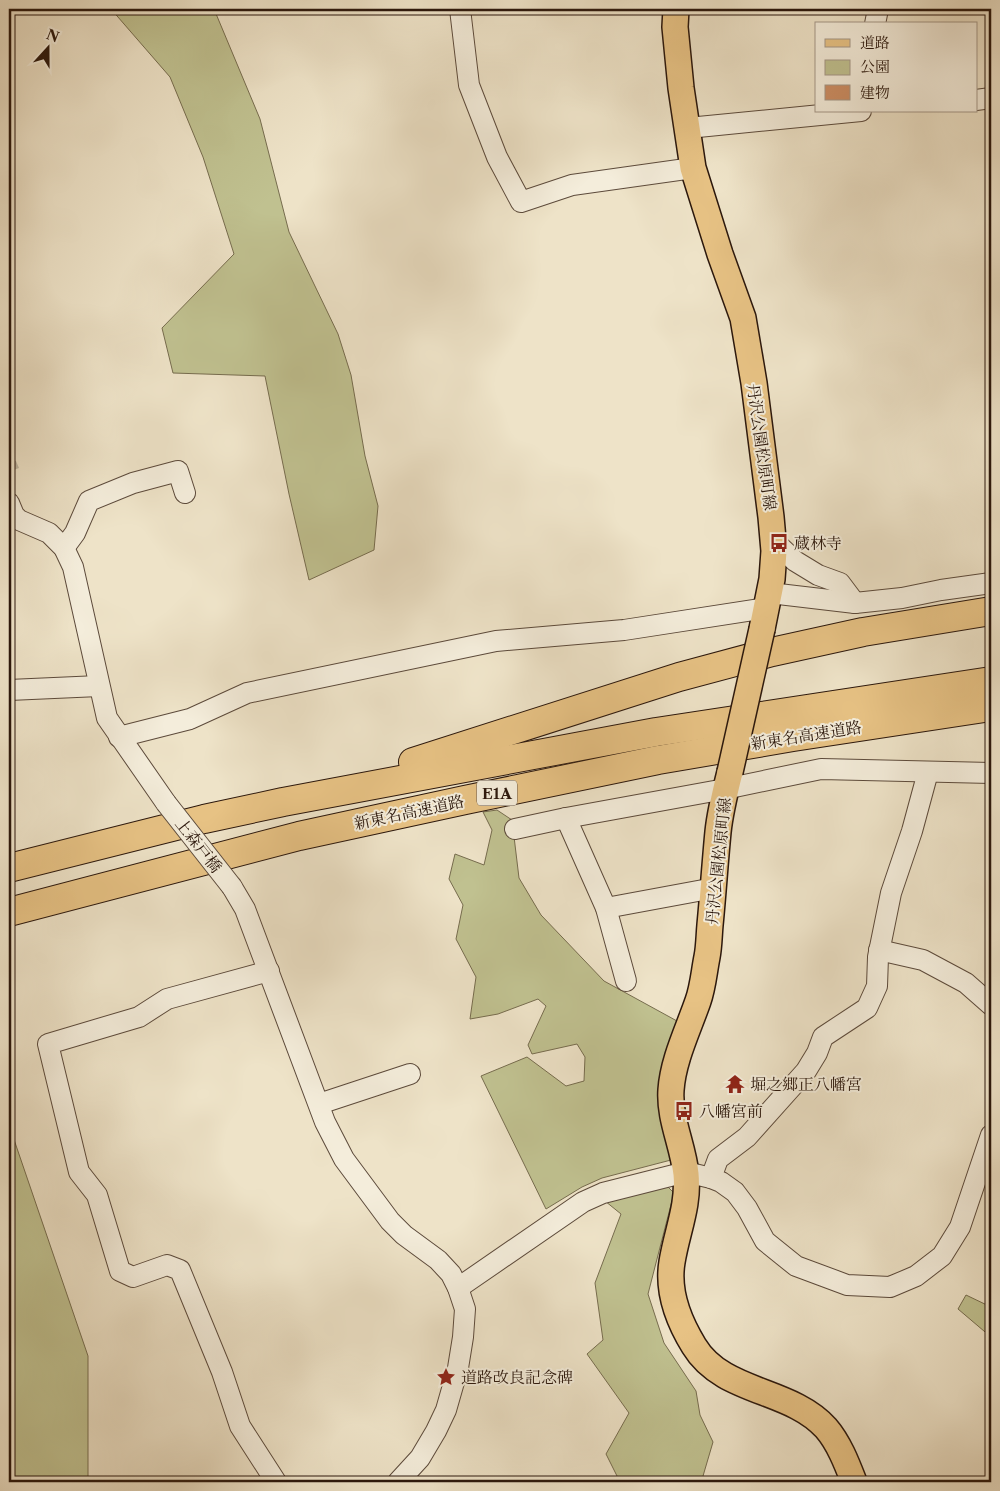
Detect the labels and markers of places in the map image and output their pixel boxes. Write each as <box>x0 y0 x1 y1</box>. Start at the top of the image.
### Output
bus stop icon: 蔵林寺 <box>768 532 790 554</box>
place label: 蔵林寺 <box>794 533 842 553</box>
temple icon: 堀之郷正八幡宮 <box>724 1073 746 1095</box>
place label: 堀之郷正八幡宮 <box>750 1074 862 1094</box>
bus stop icon: 八幡宮前 <box>673 1100 695 1122</box>
place label: 八幡宮前 <box>699 1101 763 1121</box>
place icon: 道路改良記念碑 <box>435 1366 457 1388</box>
place label: 道路改良記念碑 <box>461 1367 573 1387</box>

